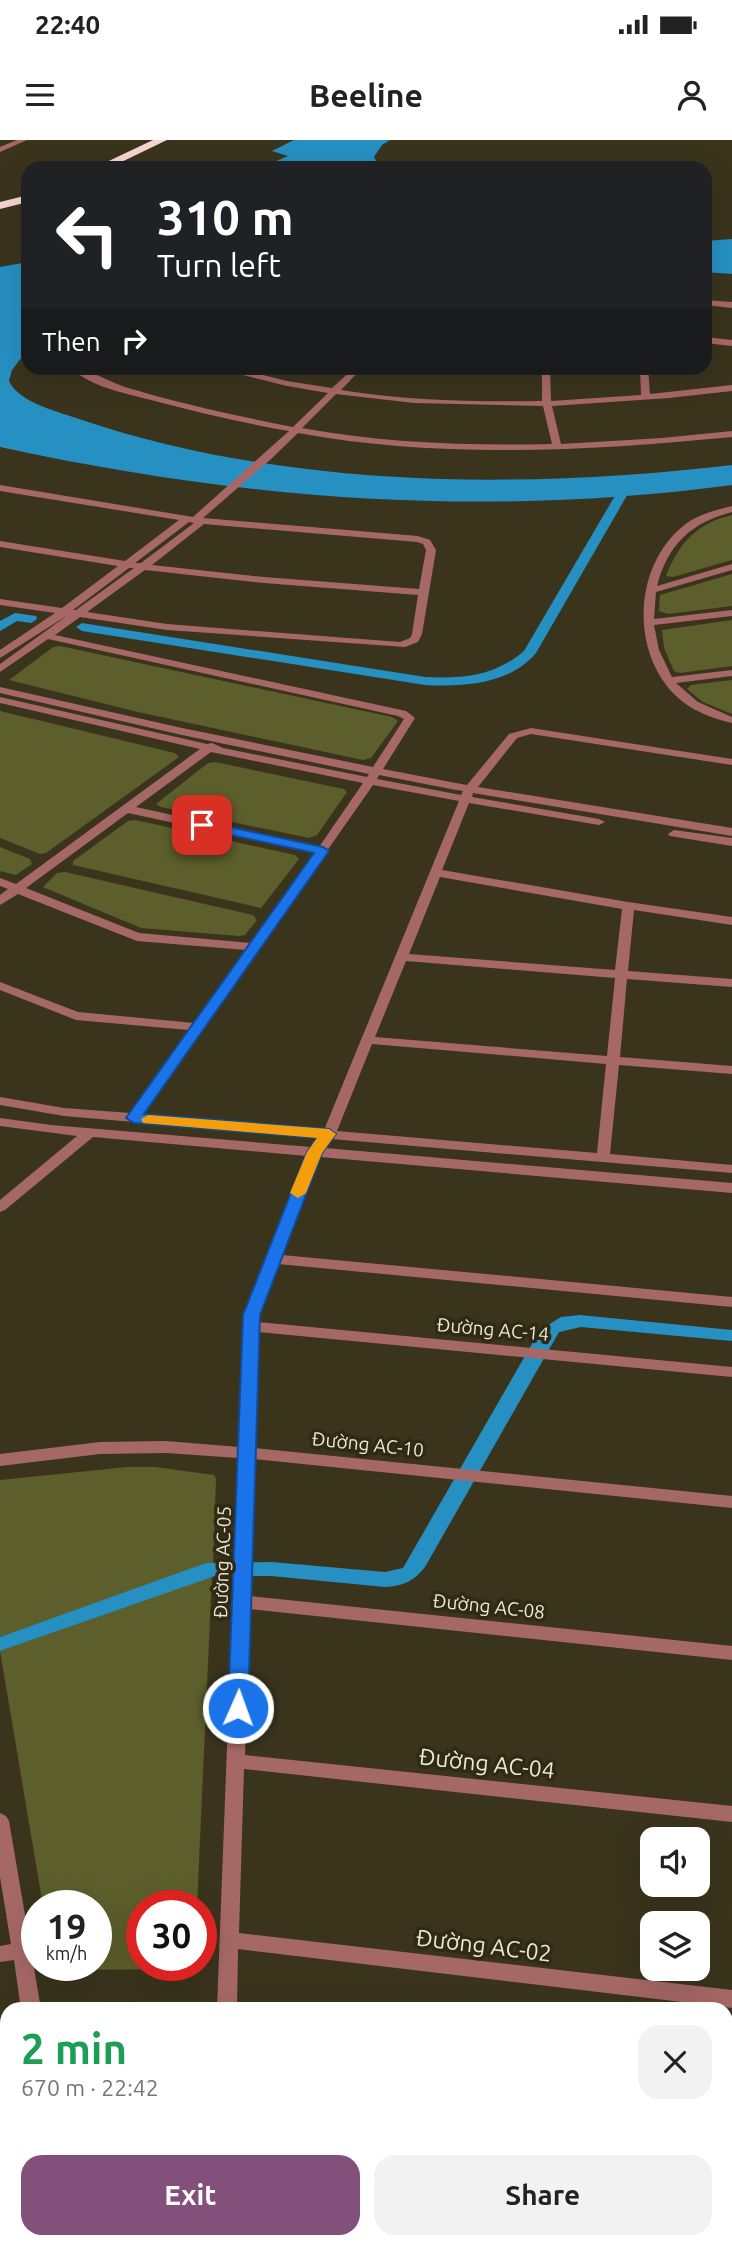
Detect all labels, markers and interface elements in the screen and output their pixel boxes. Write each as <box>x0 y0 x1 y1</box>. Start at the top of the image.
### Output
text: 22:40 <box>35 10 100 39</box>
icon: menu <box>21 76 59 114</box>
icon: person <box>673 76 711 114</box>
text: Beeline <box>309 77 423 113</box>
icon: left <box>42 189 133 280</box>
text: 310 m <box>157 189 294 244</box>
text: Turn left <box>157 247 281 283</box>
icon: right <box>115 322 153 360</box>
text: Then <box>42 327 101 356</box>
pin <box>172 795 232 855</box>
icon: arrive <box>183 806 221 844</box>
street label: Đường AC-14 <box>436 1313 550 1345</box>
street label: Đường AC-10 <box>311 1427 425 1461</box>
street label: Đường AC-05 <box>209 1505 235 1619</box>
street label: Đường AC-08 <box>432 1589 546 1623</box>
position arrow <box>201 1671 275 1745</box>
street label: Đường AC-04 <box>418 1743 556 1783</box>
map controls <box>640 1827 710 1981</box>
button: sound <box>640 1827 710 1897</box>
speed limit sign: 30 <box>126 1890 217 1981</box>
text: 19 <box>47 1906 86 1946</box>
button: layers <box>640 1911 710 1981</box>
street label: Đường AC-02 <box>415 1924 553 1966</box>
text: km/h <box>46 1943 87 1963</box>
text: 2 min <box>21 2025 127 2072</box>
button: close <box>638 2025 712 2099</box>
text: 670 m · 22:42 <box>21 2075 159 2100</box>
button: Exit <box>21 2155 360 2235</box>
button: Share <box>374 2155 712 2235</box>

